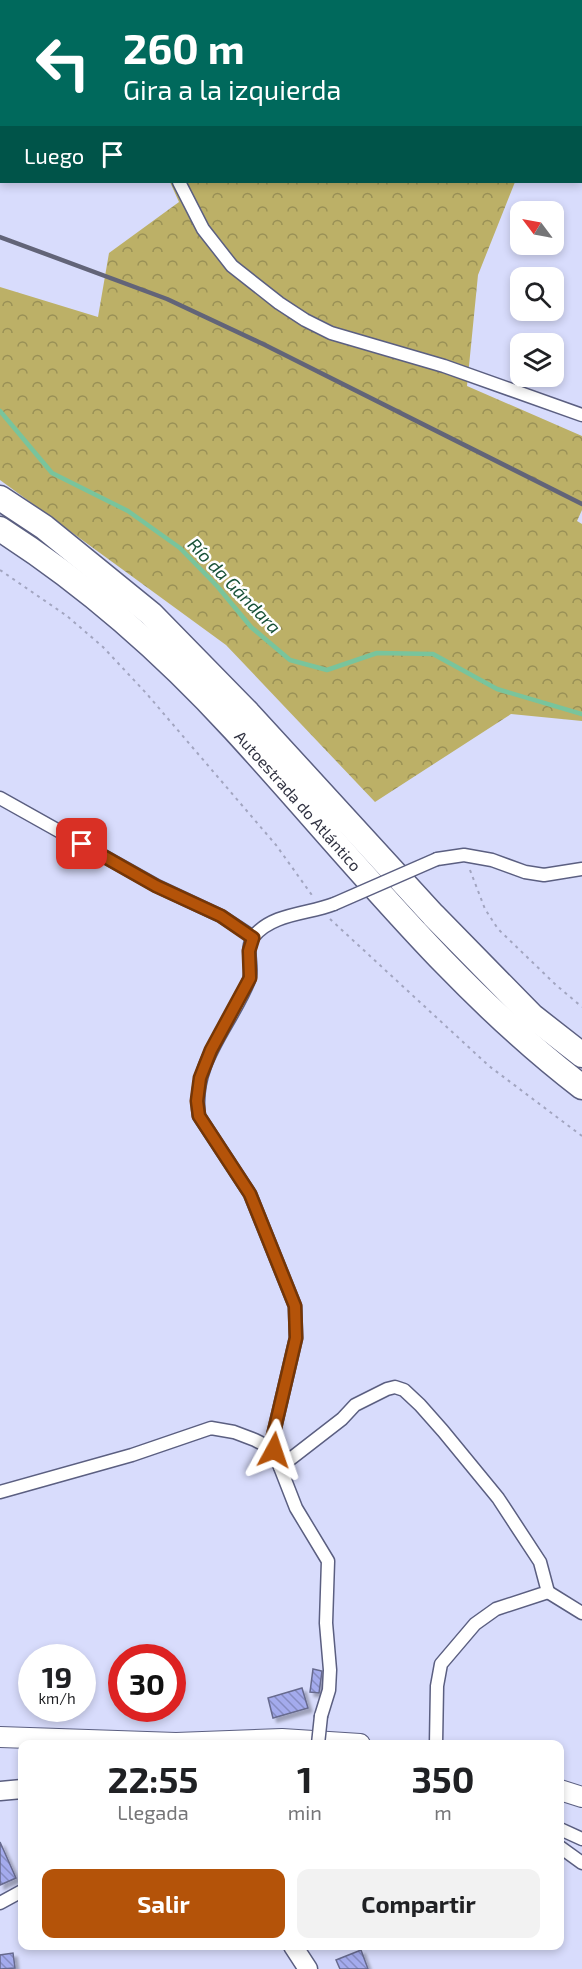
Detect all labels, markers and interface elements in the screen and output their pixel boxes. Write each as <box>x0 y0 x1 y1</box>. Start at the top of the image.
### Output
text: 260 m <box>123 22 245 72</box>
icon: left <box>24 24 102 102</box>
text: Gira a la izquierda <box>123 73 341 105</box>
icon: arrive <box>96 138 129 171</box>
text: Luego <box>24 142 84 168</box>
north arrow <box>510 201 564 255</box>
map controls <box>510 201 564 387</box>
button: search <box>510 267 564 321</box>
button: layers <box>510 333 564 387</box>
water label: Río da Gándara <box>184 533 286 638</box>
street label: Autoestrada do Atlántico <box>231 727 366 875</box>
pin <box>56 818 107 869</box>
icon: arrive <box>65 827 98 860</box>
position arrow <box>242 1418 306 1482</box>
speed limit sign: 30 <box>108 1644 186 1722</box>
text: 19 <box>42 1658 72 1694</box>
text: km/h <box>38 1689 76 1707</box>
text: 22:55 <box>108 1757 198 1800</box>
text: 1 <box>297 1757 313 1800</box>
text: 350 <box>411 1757 474 1800</box>
text: Llegada <box>117 1800 189 1824</box>
text: min <box>288 1800 322 1824</box>
text: m <box>434 1800 452 1824</box>
button: Salir <box>42 1869 285 1938</box>
button: Compartir <box>297 1869 540 1938</box>

